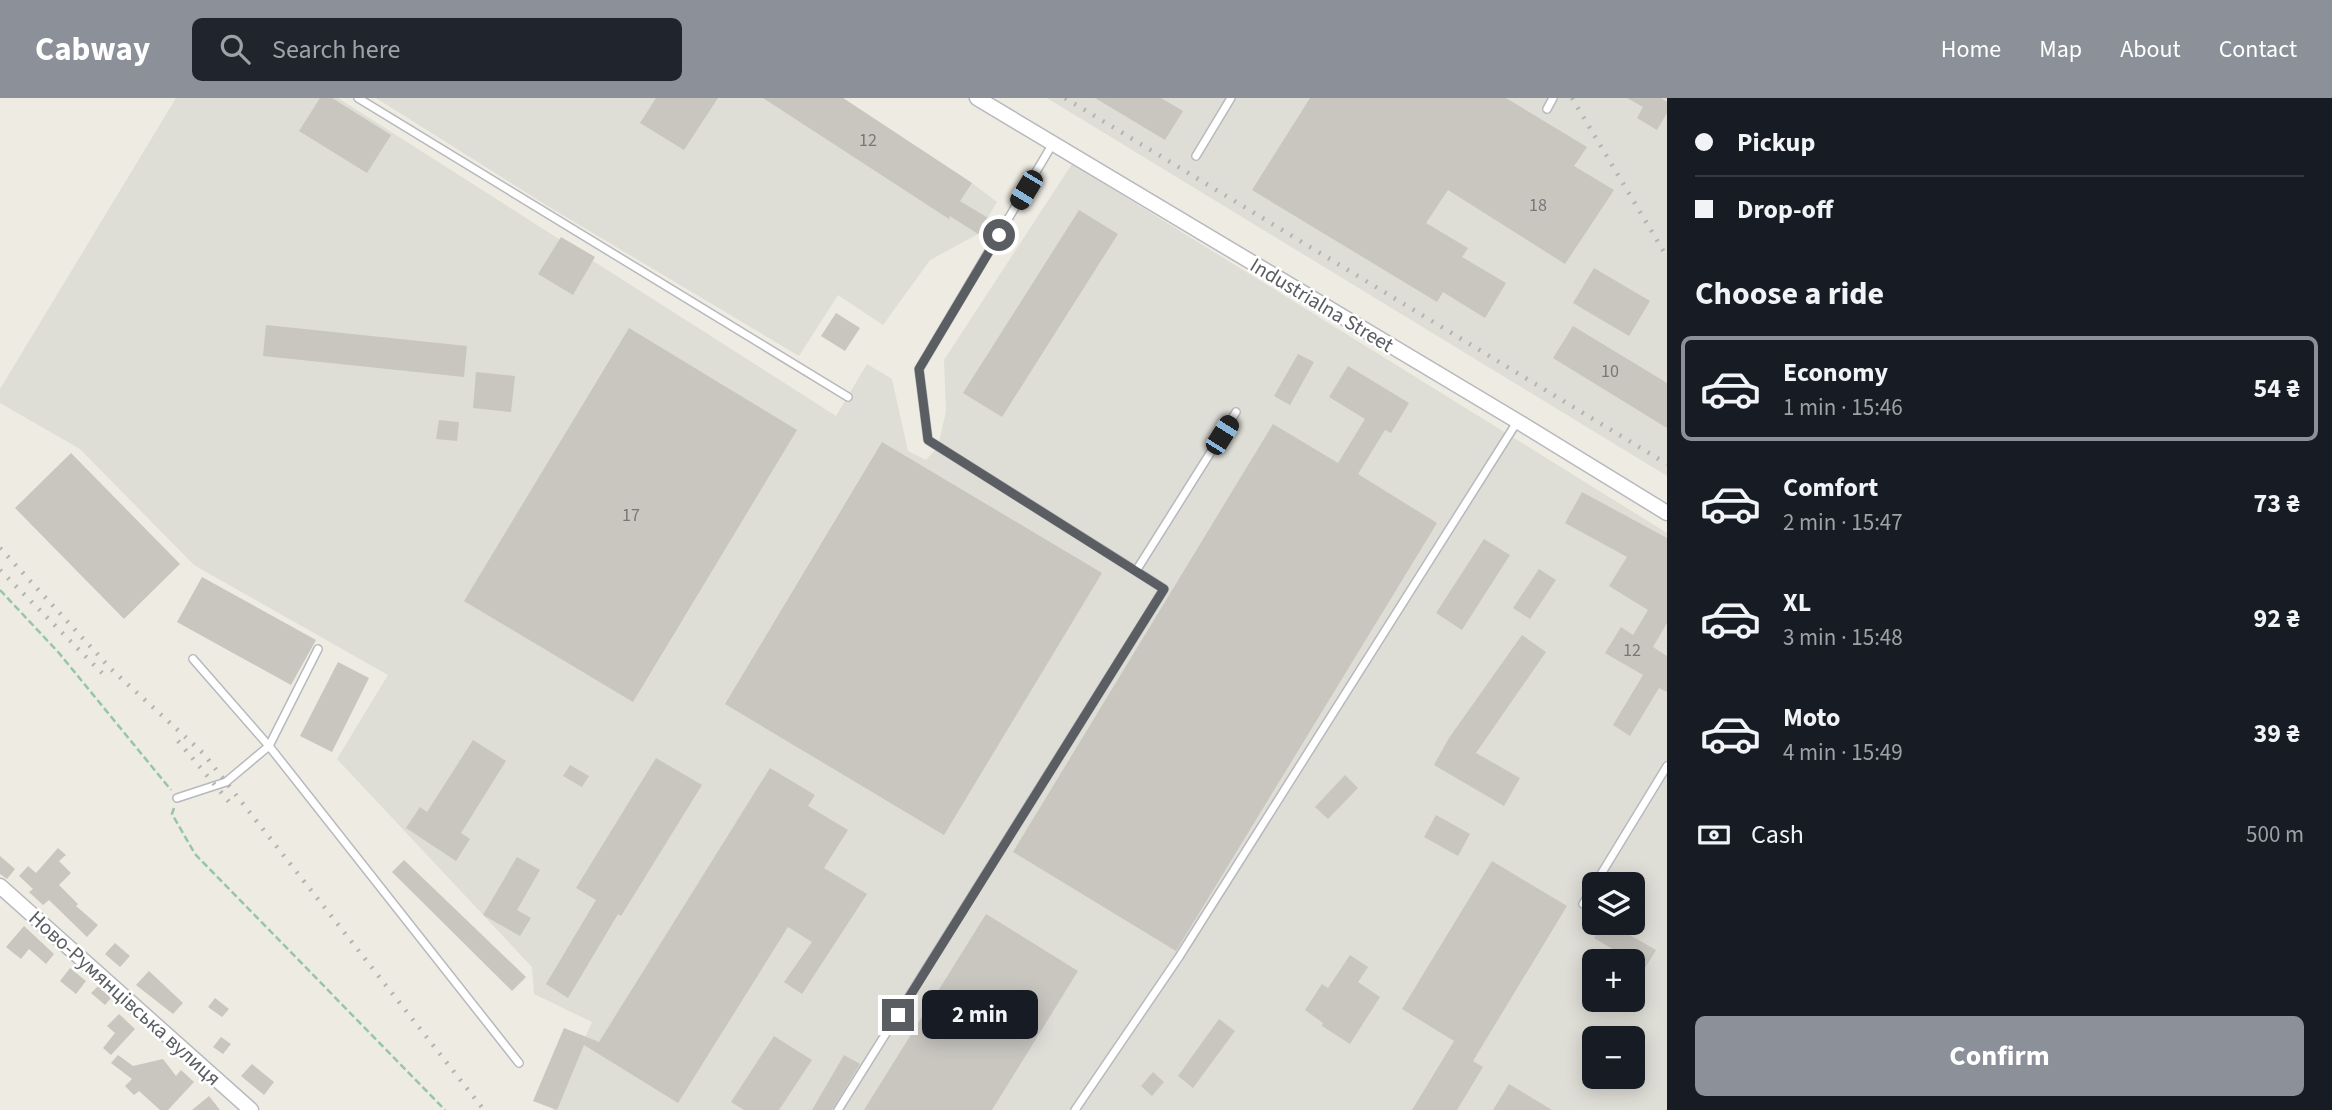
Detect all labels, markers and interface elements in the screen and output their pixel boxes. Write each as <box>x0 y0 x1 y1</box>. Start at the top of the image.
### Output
search box <box>192 18 682 81</box>
text: Cabway <box>35 26 150 73</box>
icon: search <box>216 30 254 68</box>
text: Search here <box>272 31 400 68</box>
text: Home <box>1941 32 2001 67</box>
text: Map <box>2039 32 2082 67</box>
text: About <box>2120 32 2181 67</box>
text: Contact <box>2219 32 2297 67</box>
text: Pickup <box>1737 124 1815 161</box>
house number: 12 <box>859 128 877 153</box>
car <box>1007 167 1046 213</box>
text: Drop-off <box>1737 191 1833 228</box>
house number: 18 <box>1529 193 1547 218</box>
route start <box>983 219 1015 251</box>
street label: Industrialna Street <box>1244 250 1400 360</box>
text: Choose a ride <box>1695 271 1884 317</box>
text: Economy <box>1783 354 1888 391</box>
icon: car <box>1699 357 1762 420</box>
house number: 10 <box>1601 359 1619 384</box>
text: 54 ₴ <box>2254 370 2300 407</box>
text: 1 min · 15:46 <box>1783 391 1903 424</box>
car <box>1202 412 1243 458</box>
text: Comfort <box>1783 469 1878 506</box>
icon: car <box>1699 472 1762 535</box>
text: 73 ₴ <box>2254 485 2300 522</box>
house number: 17 <box>622 503 640 528</box>
text: 2 min · 15:47 <box>1783 506 1903 539</box>
text: XL <box>1783 584 1811 621</box>
icon: car <box>1699 587 1762 650</box>
text: 92 ₴ <box>2254 600 2300 637</box>
text: 3 min · 15:48 <box>1783 621 1903 654</box>
house number: 12 <box>1623 638 1641 663</box>
text: Moto <box>1783 699 1840 736</box>
icon: car <box>1699 702 1762 765</box>
text: 39 ₴ <box>2254 715 2300 752</box>
text: 4 min · 15:49 <box>1783 736 1903 769</box>
icon: cash <box>1695 816 1733 854</box>
text: Cash <box>1751 816 1804 853</box>
text: 500 m <box>2246 818 2304 851</box>
map controls <box>1582 872 1645 1089</box>
button: layers <box>1582 872 1645 935</box>
street label: Ново-Румянцівська вулиця <box>22 903 228 1093</box>
button: + <box>1582 949 1645 1012</box>
callout: 2 min <box>922 990 1038 1040</box>
text: 2 min <box>952 998 1008 1031</box>
route end <box>882 999 914 1031</box>
button: Confirm <box>1695 1016 2304 1096</box>
button: − <box>1582 1026 1645 1089</box>

